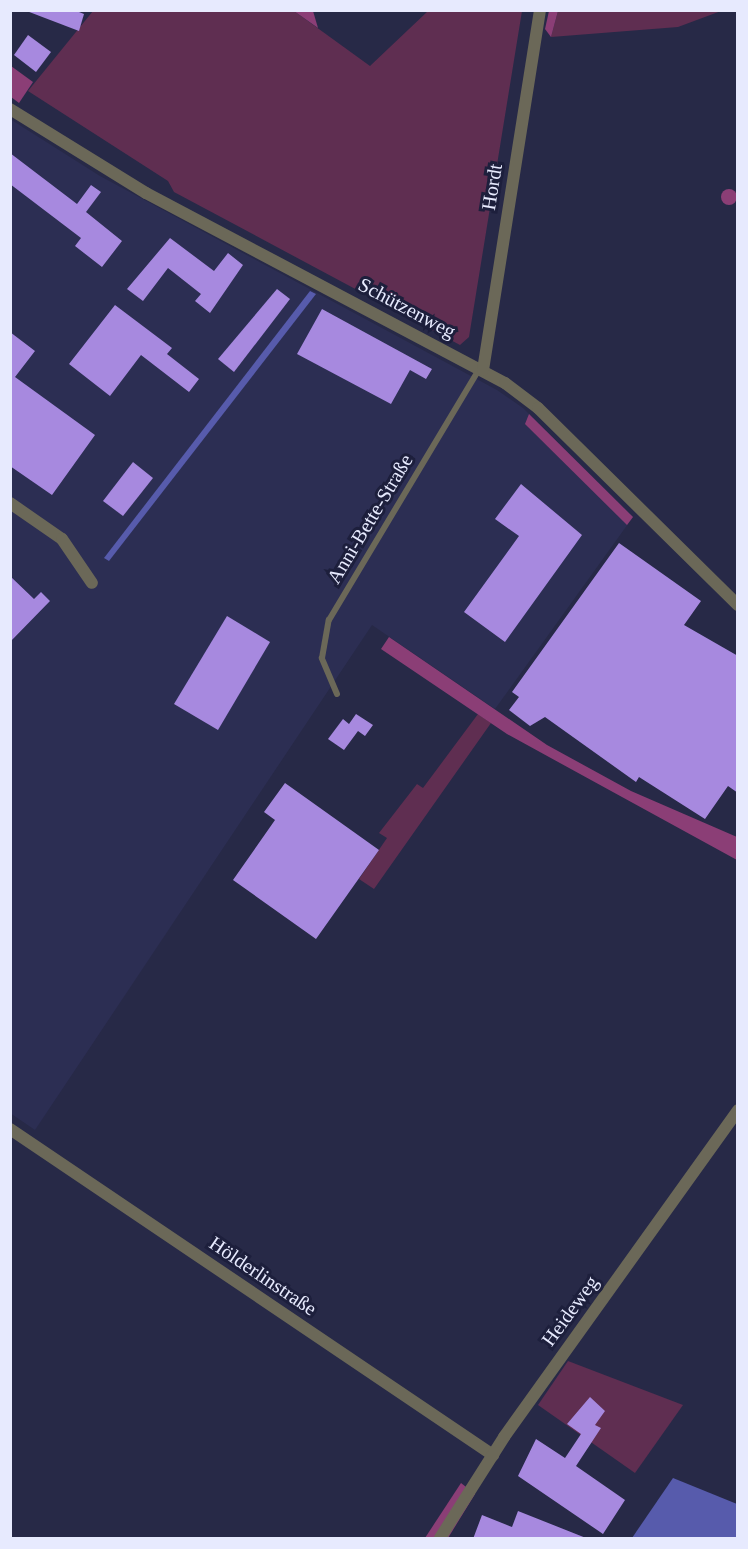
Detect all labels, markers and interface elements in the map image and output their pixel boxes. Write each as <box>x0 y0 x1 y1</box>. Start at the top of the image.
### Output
street label: Hordt <box>476 162 508 212</box>
street label: Schützenweg <box>354 272 460 344</box>
street label: Anni-Bette-Straße <box>322 450 418 588</box>
street label: Hölderlinstraße <box>205 1231 321 1321</box>
street label: Heideweg <box>536 1271 604 1351</box>

